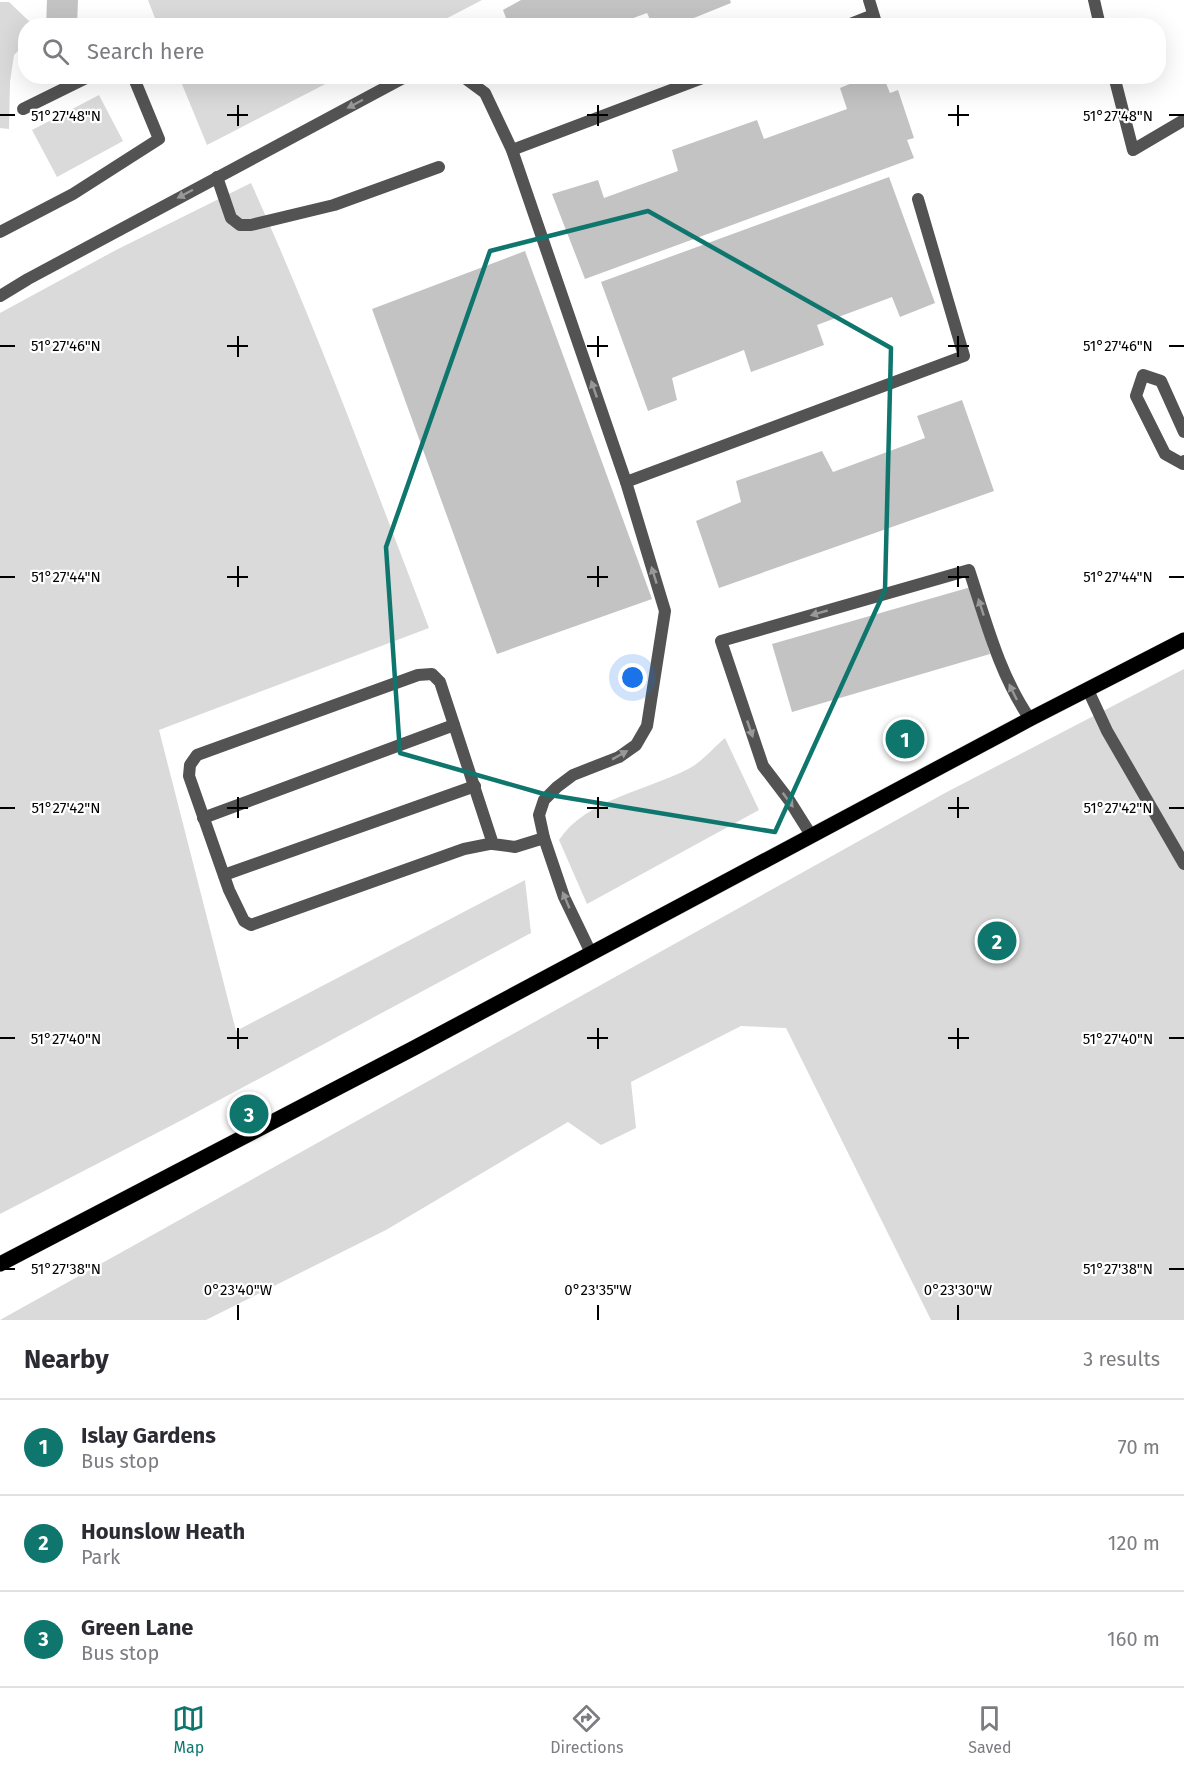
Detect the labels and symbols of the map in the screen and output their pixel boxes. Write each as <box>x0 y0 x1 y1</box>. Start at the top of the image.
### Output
one-way arrow <box>346 98 364 108</box>
text: 51°27'48"N <box>31 107 101 125</box>
text: 51°27'48"N <box>1083 107 1153 125</box>
one-way arrow <box>176 189 193 199</box>
text: 51°27'46"N <box>31 337 101 355</box>
text: 51°27'46"N <box>1083 337 1153 355</box>
one-way arrow <box>589 380 599 398</box>
one-way arrow <box>649 566 658 584</box>
text: 51°27'44"N <box>31 568 101 586</box>
text: 51°27'44"N <box>1083 568 1153 586</box>
one-way arrow <box>976 598 986 616</box>
one-way arrow <box>810 609 828 618</box>
your location <box>618 663 647 692</box>
one-way arrow <box>1008 683 1018 701</box>
pin: 1 <box>886 716 924 762</box>
one-way arrow <box>746 720 756 738</box>
one-way arrow <box>612 750 629 760</box>
one-way arrow <box>782 791 794 807</box>
text: 51°27'42"N <box>31 799 101 817</box>
text: 51°27'42"N <box>1083 799 1153 817</box>
one-way arrow <box>561 891 571 909</box>
pin: 2 <box>978 918 1016 964</box>
text: 51°27'40"N <box>31 1030 101 1048</box>
text: 51°27'40"N <box>1083 1030 1153 1048</box>
pin: 3 <box>230 1092 268 1136</box>
text: 51°27'38"N <box>31 1260 101 1278</box>
text: 51°27'38"N <box>1083 1260 1153 1278</box>
text: 0°23'40"W <box>204 1281 273 1299</box>
text: 0°23'35"W <box>564 1281 632 1299</box>
text: 0°23'30"W <box>924 1281 993 1299</box>

